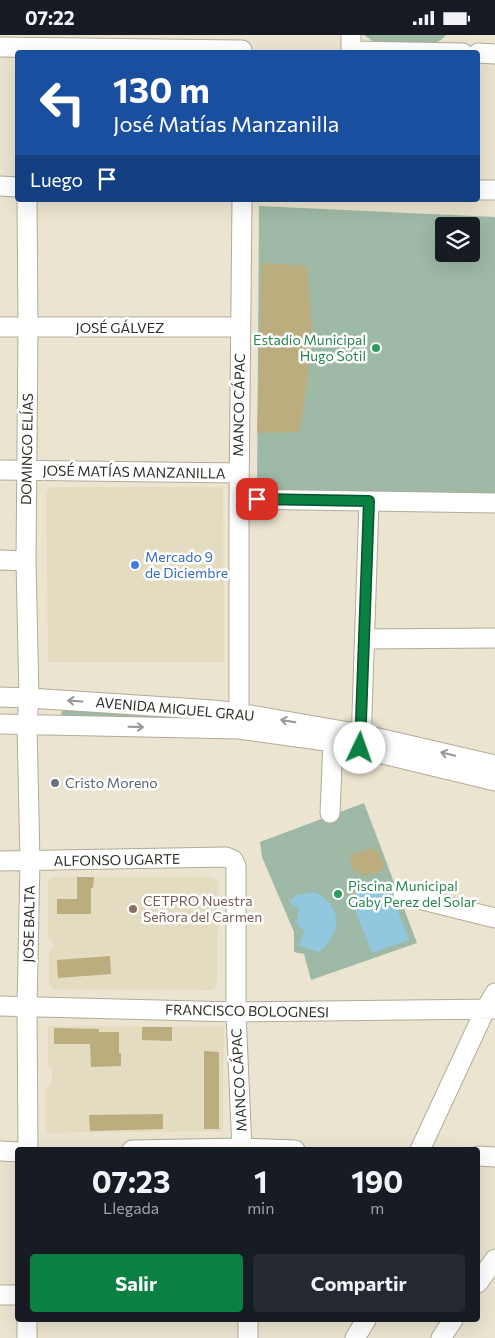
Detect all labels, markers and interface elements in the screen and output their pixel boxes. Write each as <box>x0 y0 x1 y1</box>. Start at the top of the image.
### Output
text: 07:22 <box>25 6 75 29</box>
text: 130 m <box>113 67 210 110</box>
icon: left <box>30 70 95 135</box>
text: José Matías Manzanilla <box>113 110 339 137</box>
icon: arrive <box>93 165 121 193</box>
text: Luego <box>30 168 83 191</box>
map controls <box>435 217 480 262</box>
button: layers <box>435 217 480 262</box>
street label: JOSÉ GÁLVEZ <box>76 319 164 336</box>
place label: Estadio Municipal Hugo Sotil <box>253 331 366 364</box>
marker: Estadio Municipal Hugo Sotil <box>370 342 382 354</box>
street label: MANCO CÁPAC <box>229 353 248 457</box>
street label: DOMINGO ELÍAS <box>17 393 36 505</box>
street label: JOSÉ MATÍAS MANZANILLA <box>42 461 226 482</box>
pin <box>236 478 278 520</box>
icon: arrive <box>243 485 271 513</box>
place label: Mercado 9 de Diciembre <box>145 548 228 581</box>
marker: Mercado 9 de Diciembre <box>129 559 141 571</box>
street label: AVENIDA MIGUEL GRAU <box>95 693 255 724</box>
one-way arrow <box>67 696 83 705</box>
one-way arrow <box>281 716 297 726</box>
position arrow <box>333 721 385 773</box>
one-way arrow <box>128 722 144 732</box>
one-way arrow <box>440 749 456 758</box>
place label: Cristo Moreno <box>65 774 158 791</box>
marker: Cristo Moreno <box>49 777 61 789</box>
street label: ALFONSO UGARTE <box>54 850 180 869</box>
place label: Piscina Municipal Gaby Perez del Solar <box>348 877 477 910</box>
street label: JOSE BALTA <box>19 885 38 963</box>
marker: Piscina Municipal Gaby Perez del Solar <box>332 888 344 900</box>
place label: CETPRO Nuestra Señora del Carmen <box>143 892 262 925</box>
marker: CETPRO Nuestra Señora del Carmen <box>127 903 139 915</box>
street label: FRANCISCO BOLOGNESI <box>165 1001 329 1020</box>
street label: MANCO CÁPAC <box>227 1028 250 1132</box>
text: 07:23 <box>92 1162 170 1199</box>
text: 1 <box>254 1162 268 1199</box>
text: 190 <box>351 1162 403 1199</box>
text: Llegada <box>103 1198 159 1217</box>
text: min <box>247 1198 274 1217</box>
text: m <box>370 1198 384 1217</box>
button: Salir <box>30 1254 243 1312</box>
button: Compartir <box>253 1254 465 1312</box>

